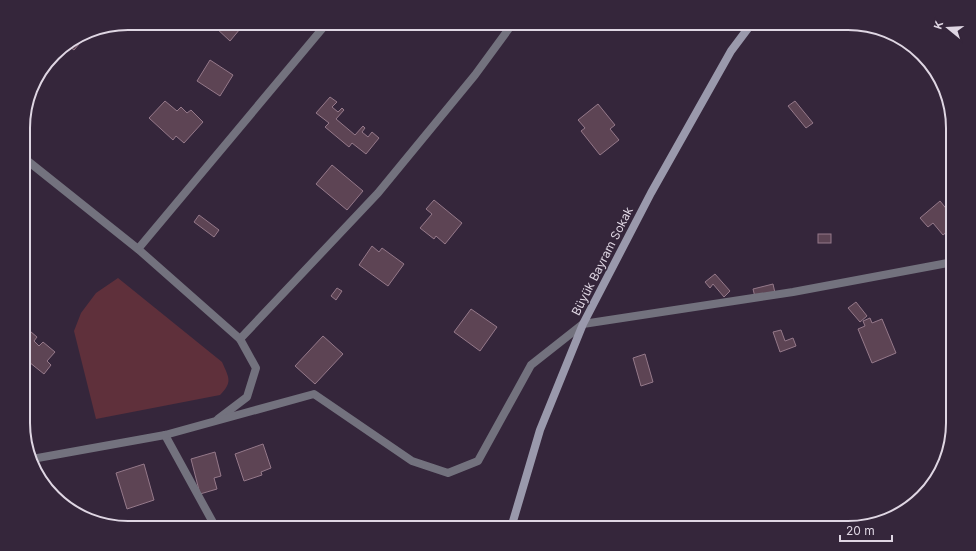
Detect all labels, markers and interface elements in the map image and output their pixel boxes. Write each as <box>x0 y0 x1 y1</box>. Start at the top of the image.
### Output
north arrow <box>928 8 968 48</box>
text: K <box>931 19 946 31</box>
street label: Büyük Bayram Sokak <box>568 204 636 318</box>
scale bar <box>840 517 892 543</box>
text: 20 m <box>846 523 875 538</box>

